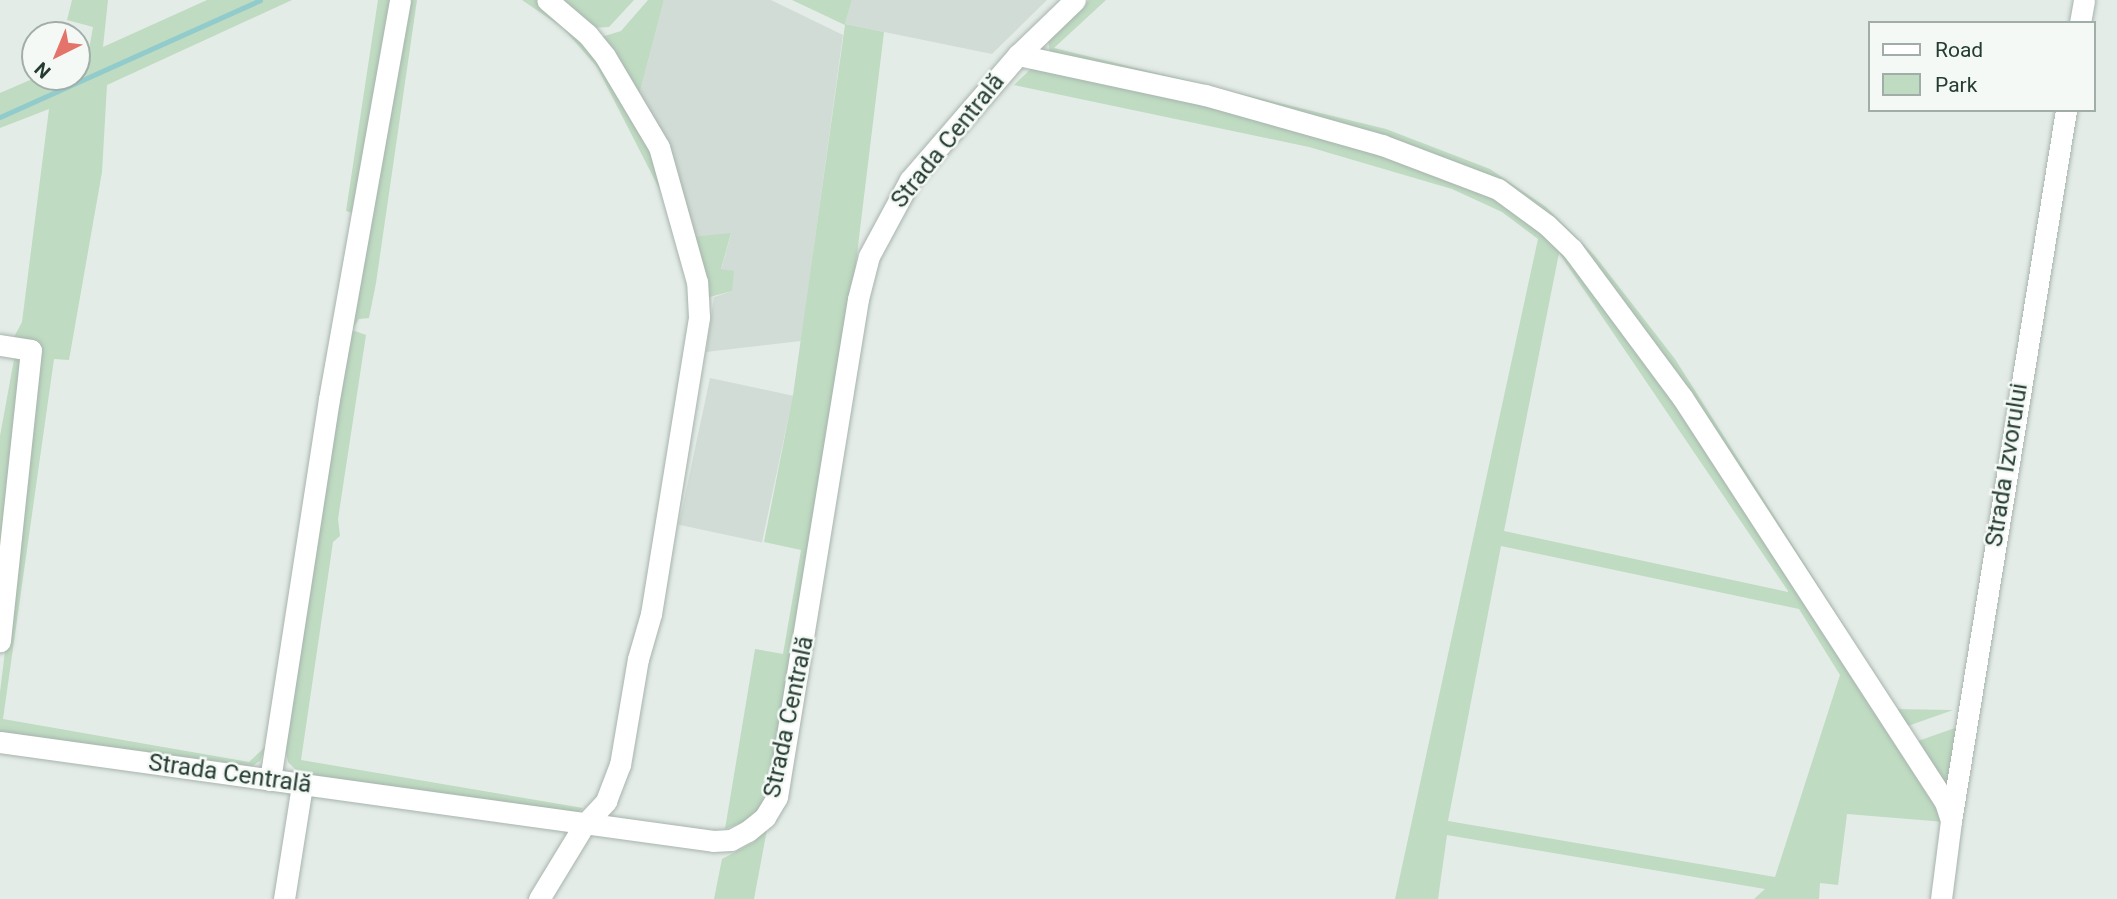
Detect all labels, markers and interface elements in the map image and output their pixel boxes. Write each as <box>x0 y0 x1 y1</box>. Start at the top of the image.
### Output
north arrow <box>21 21 91 91</box>
legend <box>1868 21 2096 112</box>
text: Road <box>1935 38 1983 62</box>
text: N <box>30 57 55 83</box>
street label: Strada Centrală <box>885 68 1011 214</box>
text: Park <box>1935 73 1977 97</box>
street label: Strada Izvorului <box>1980 381 2034 549</box>
street label: Strada Centrală <box>758 634 820 800</box>
street label: Strada Centrală <box>147 748 313 800</box>

